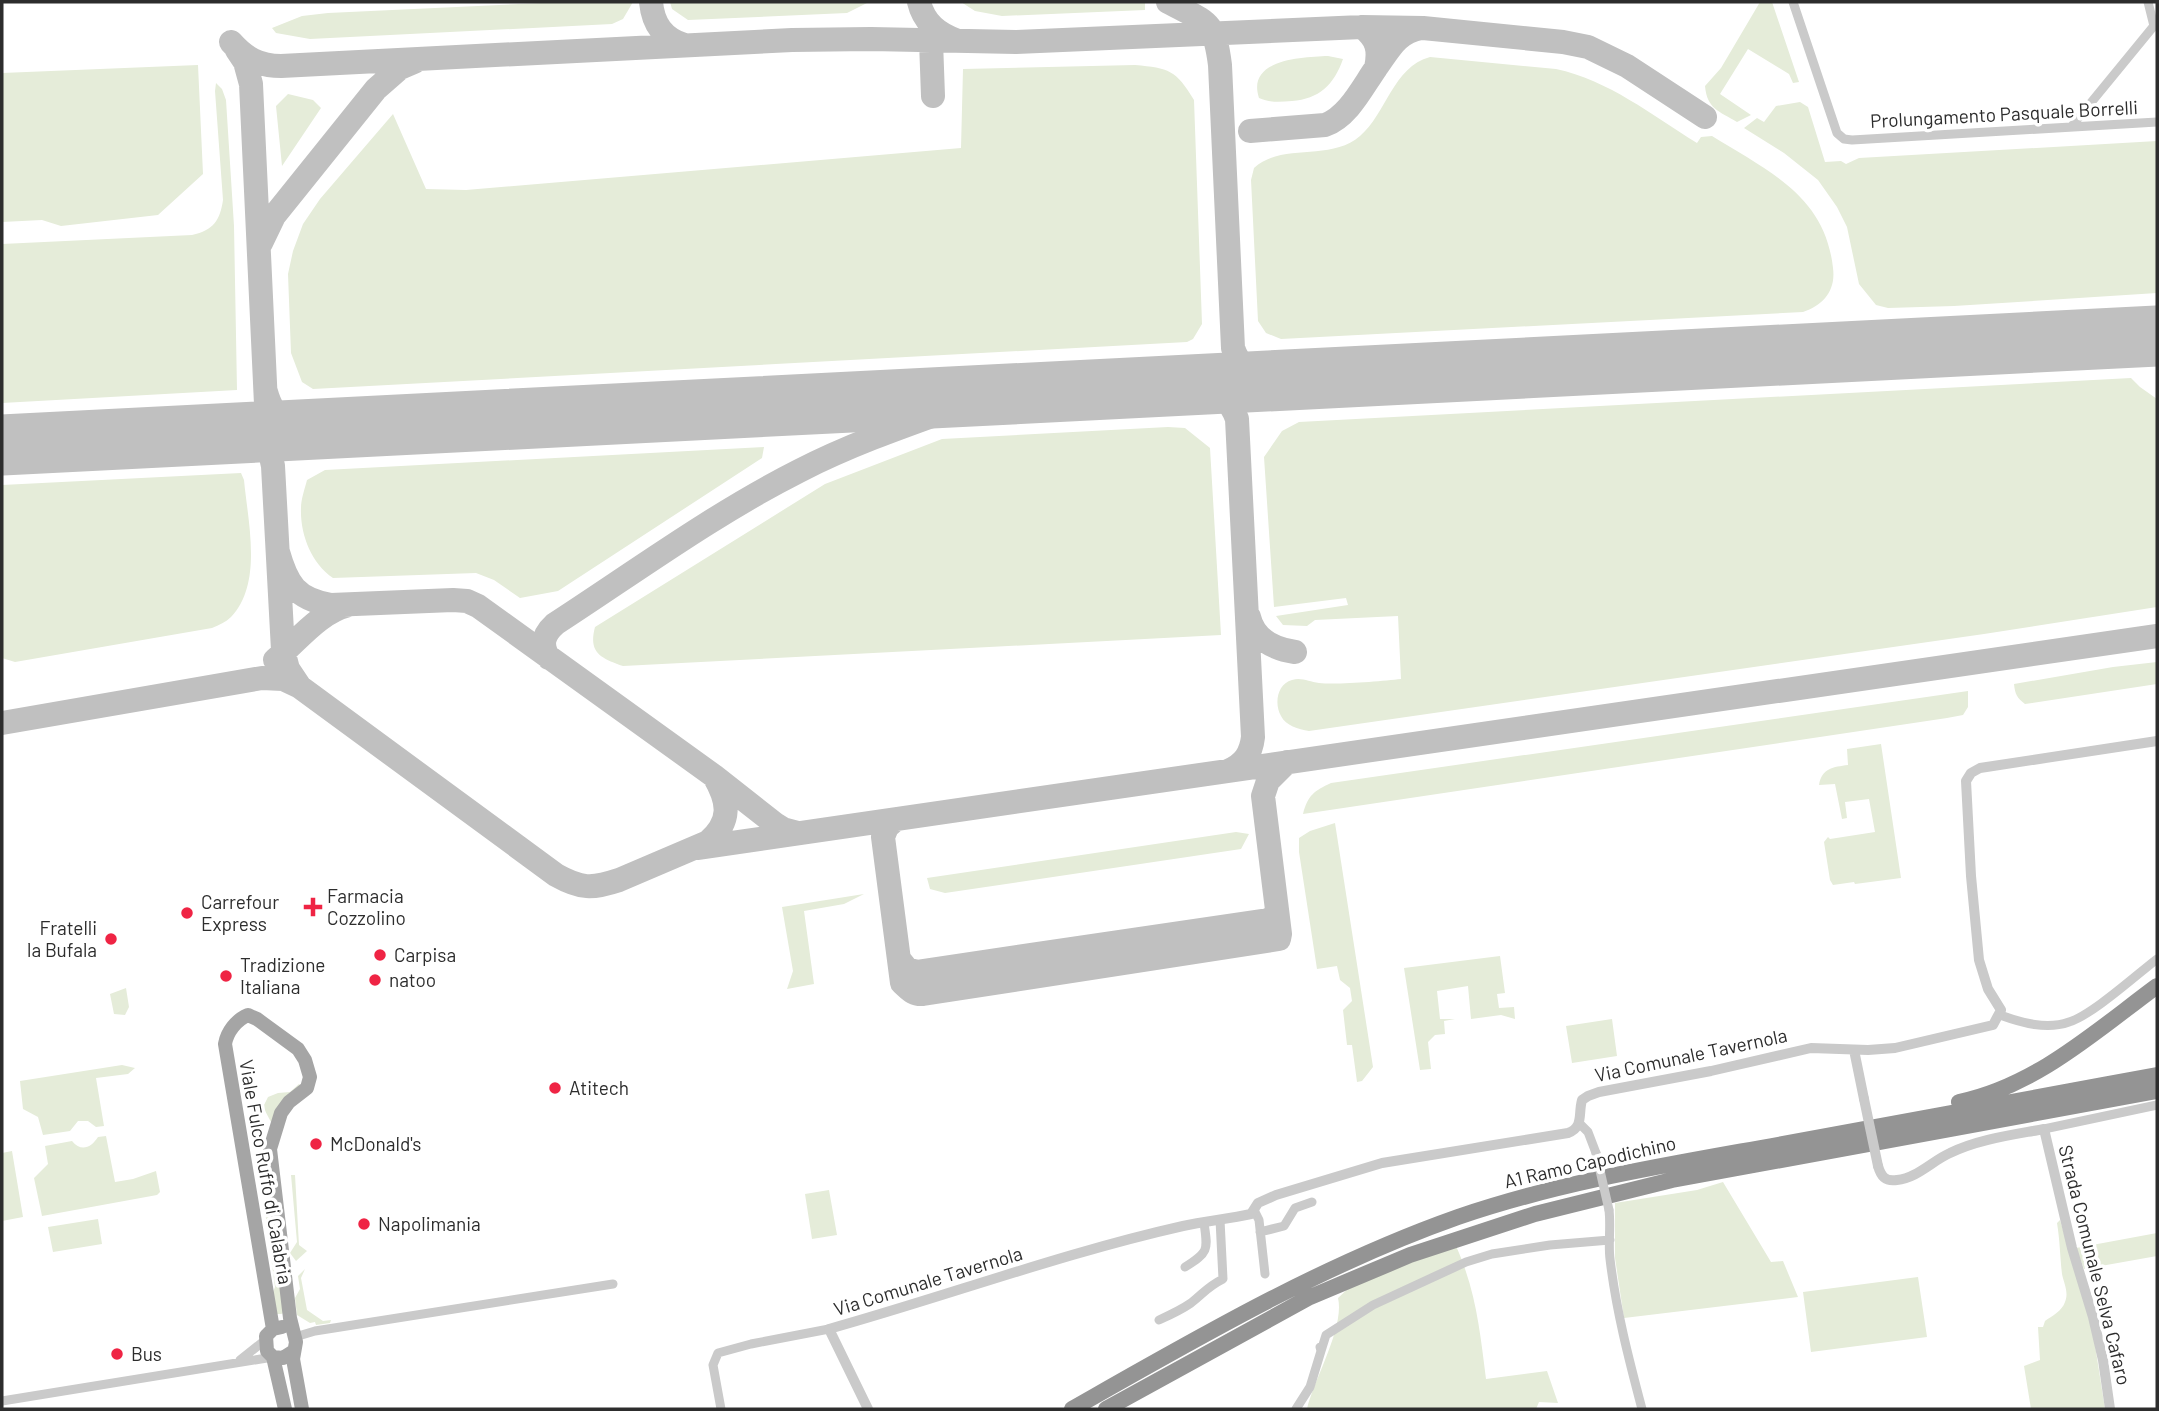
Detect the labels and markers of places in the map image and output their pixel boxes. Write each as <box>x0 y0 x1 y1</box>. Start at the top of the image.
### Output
place label: Farmacia Cozzolino <box>327 884 406 929</box>
place label: Carrefour Express <box>201 890 279 935</box>
marker: Farmacia Cozzolino <box>305 899 321 915</box>
marker: Carrefour Express <box>179 905 195 921</box>
place label: Fratelli la Bufala <box>27 916 97 961</box>
marker: Fratelli la Bufala <box>103 931 119 947</box>
place label: Carpisa <box>394 943 456 966</box>
marker: Carpisa <box>372 947 388 963</box>
place label: Tradizione Italiana <box>240 953 326 998</box>
marker: Tradizione Italiana <box>218 968 234 984</box>
place label: natoo <box>389 968 436 991</box>
marker: natoo <box>367 972 383 988</box>
place label: Atitech <box>569 1076 629 1099</box>
marker: Atitech <box>547 1080 563 1096</box>
place label: McDonald's <box>330 1132 421 1155</box>
marker: McDonald's <box>308 1136 324 1152</box>
place label: Napolimania <box>378 1212 481 1235</box>
marker: Napolimania <box>356 1216 372 1232</box>
place label: Bus <box>131 1342 162 1365</box>
marker: Bus <box>109 1346 125 1362</box>

